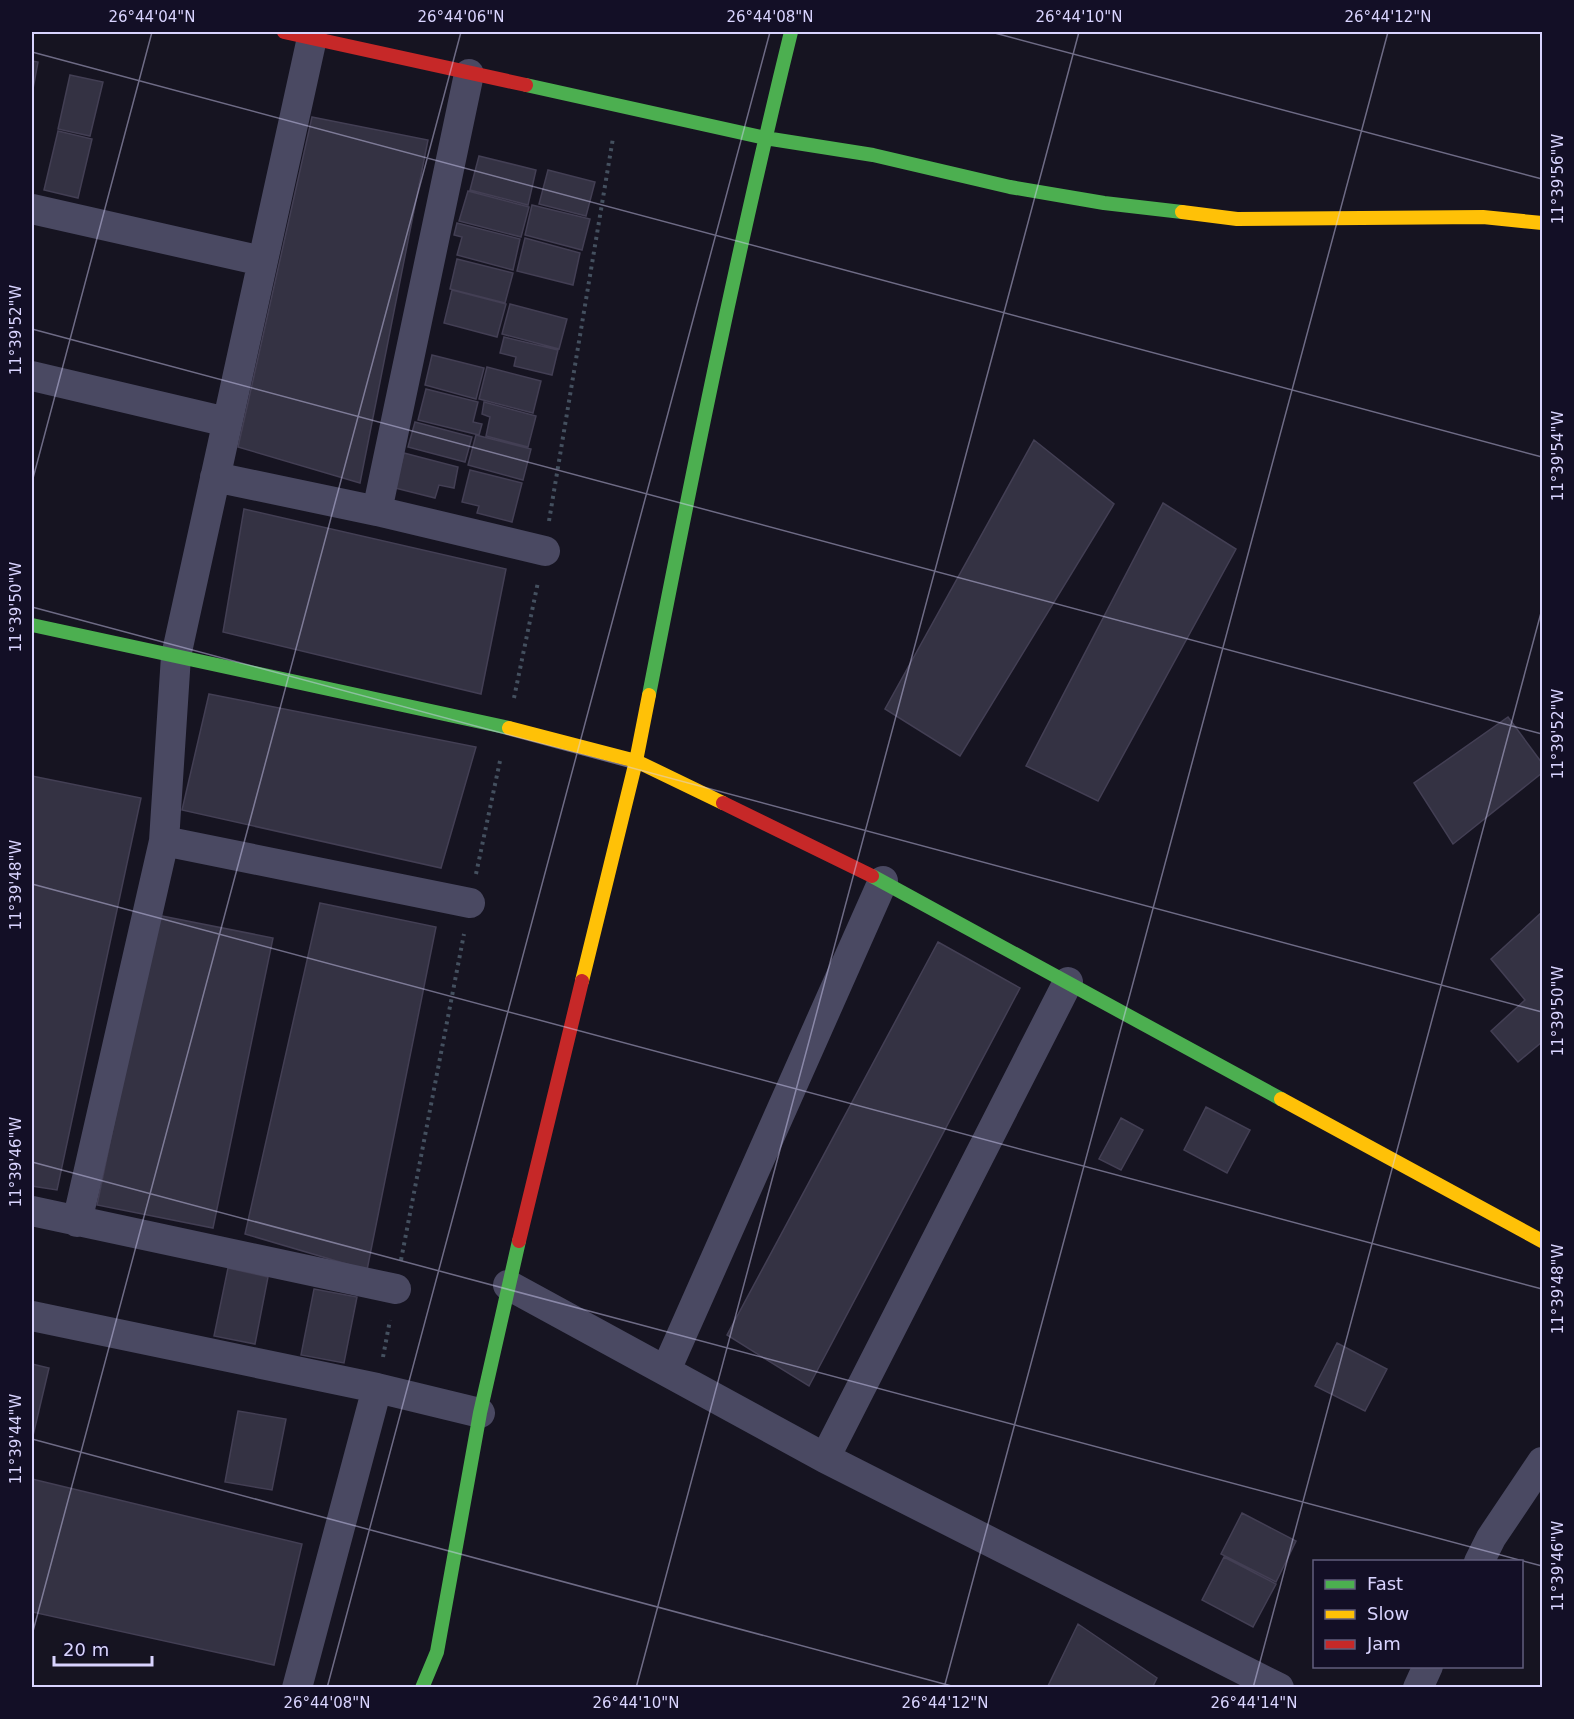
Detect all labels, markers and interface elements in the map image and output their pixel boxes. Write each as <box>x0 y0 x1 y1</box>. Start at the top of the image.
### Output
text: 26°44'04"N <box>108 8 196 26</box>
text: 26°44'06"N <box>417 8 505 26</box>
text: 26°44'08"N <box>726 8 814 26</box>
text: 26°44'10"N <box>1035 8 1123 26</box>
text: 26°44'12"N <box>1344 8 1432 26</box>
text: 11°39'56"W <box>1549 134 1567 224</box>
text: 11°39'52"W <box>7 285 25 375</box>
text: 11°39'54"W <box>1549 411 1567 501</box>
text: 11°39'50"W <box>7 562 25 652</box>
text: 11°39'52"W <box>1549 689 1567 779</box>
text: 11°39'48"W <box>7 840 25 930</box>
text: 11°39'50"W <box>1549 966 1567 1056</box>
text: 11°39'46"W <box>7 1117 25 1207</box>
text: 11°39'48"W <box>1549 1244 1567 1334</box>
text: 11°39'44"W <box>7 1394 25 1484</box>
text: 11°39'46"W <box>1549 1521 1567 1611</box>
legend <box>1313 1560 1523 1668</box>
text: Fast <box>1367 1573 1403 1594</box>
text: Slow <box>1367 1603 1409 1624</box>
scale bar <box>54 1629 152 1667</box>
text: Jam <box>1366 1633 1401 1654</box>
text: 20 m <box>63 1639 109 1660</box>
text: 26°44'08"N <box>283 1694 371 1712</box>
text: 26°44'10"N <box>592 1694 680 1712</box>
text: 26°44'12"N <box>901 1694 989 1712</box>
text: 26°44'14"N <box>1210 1694 1298 1712</box>

